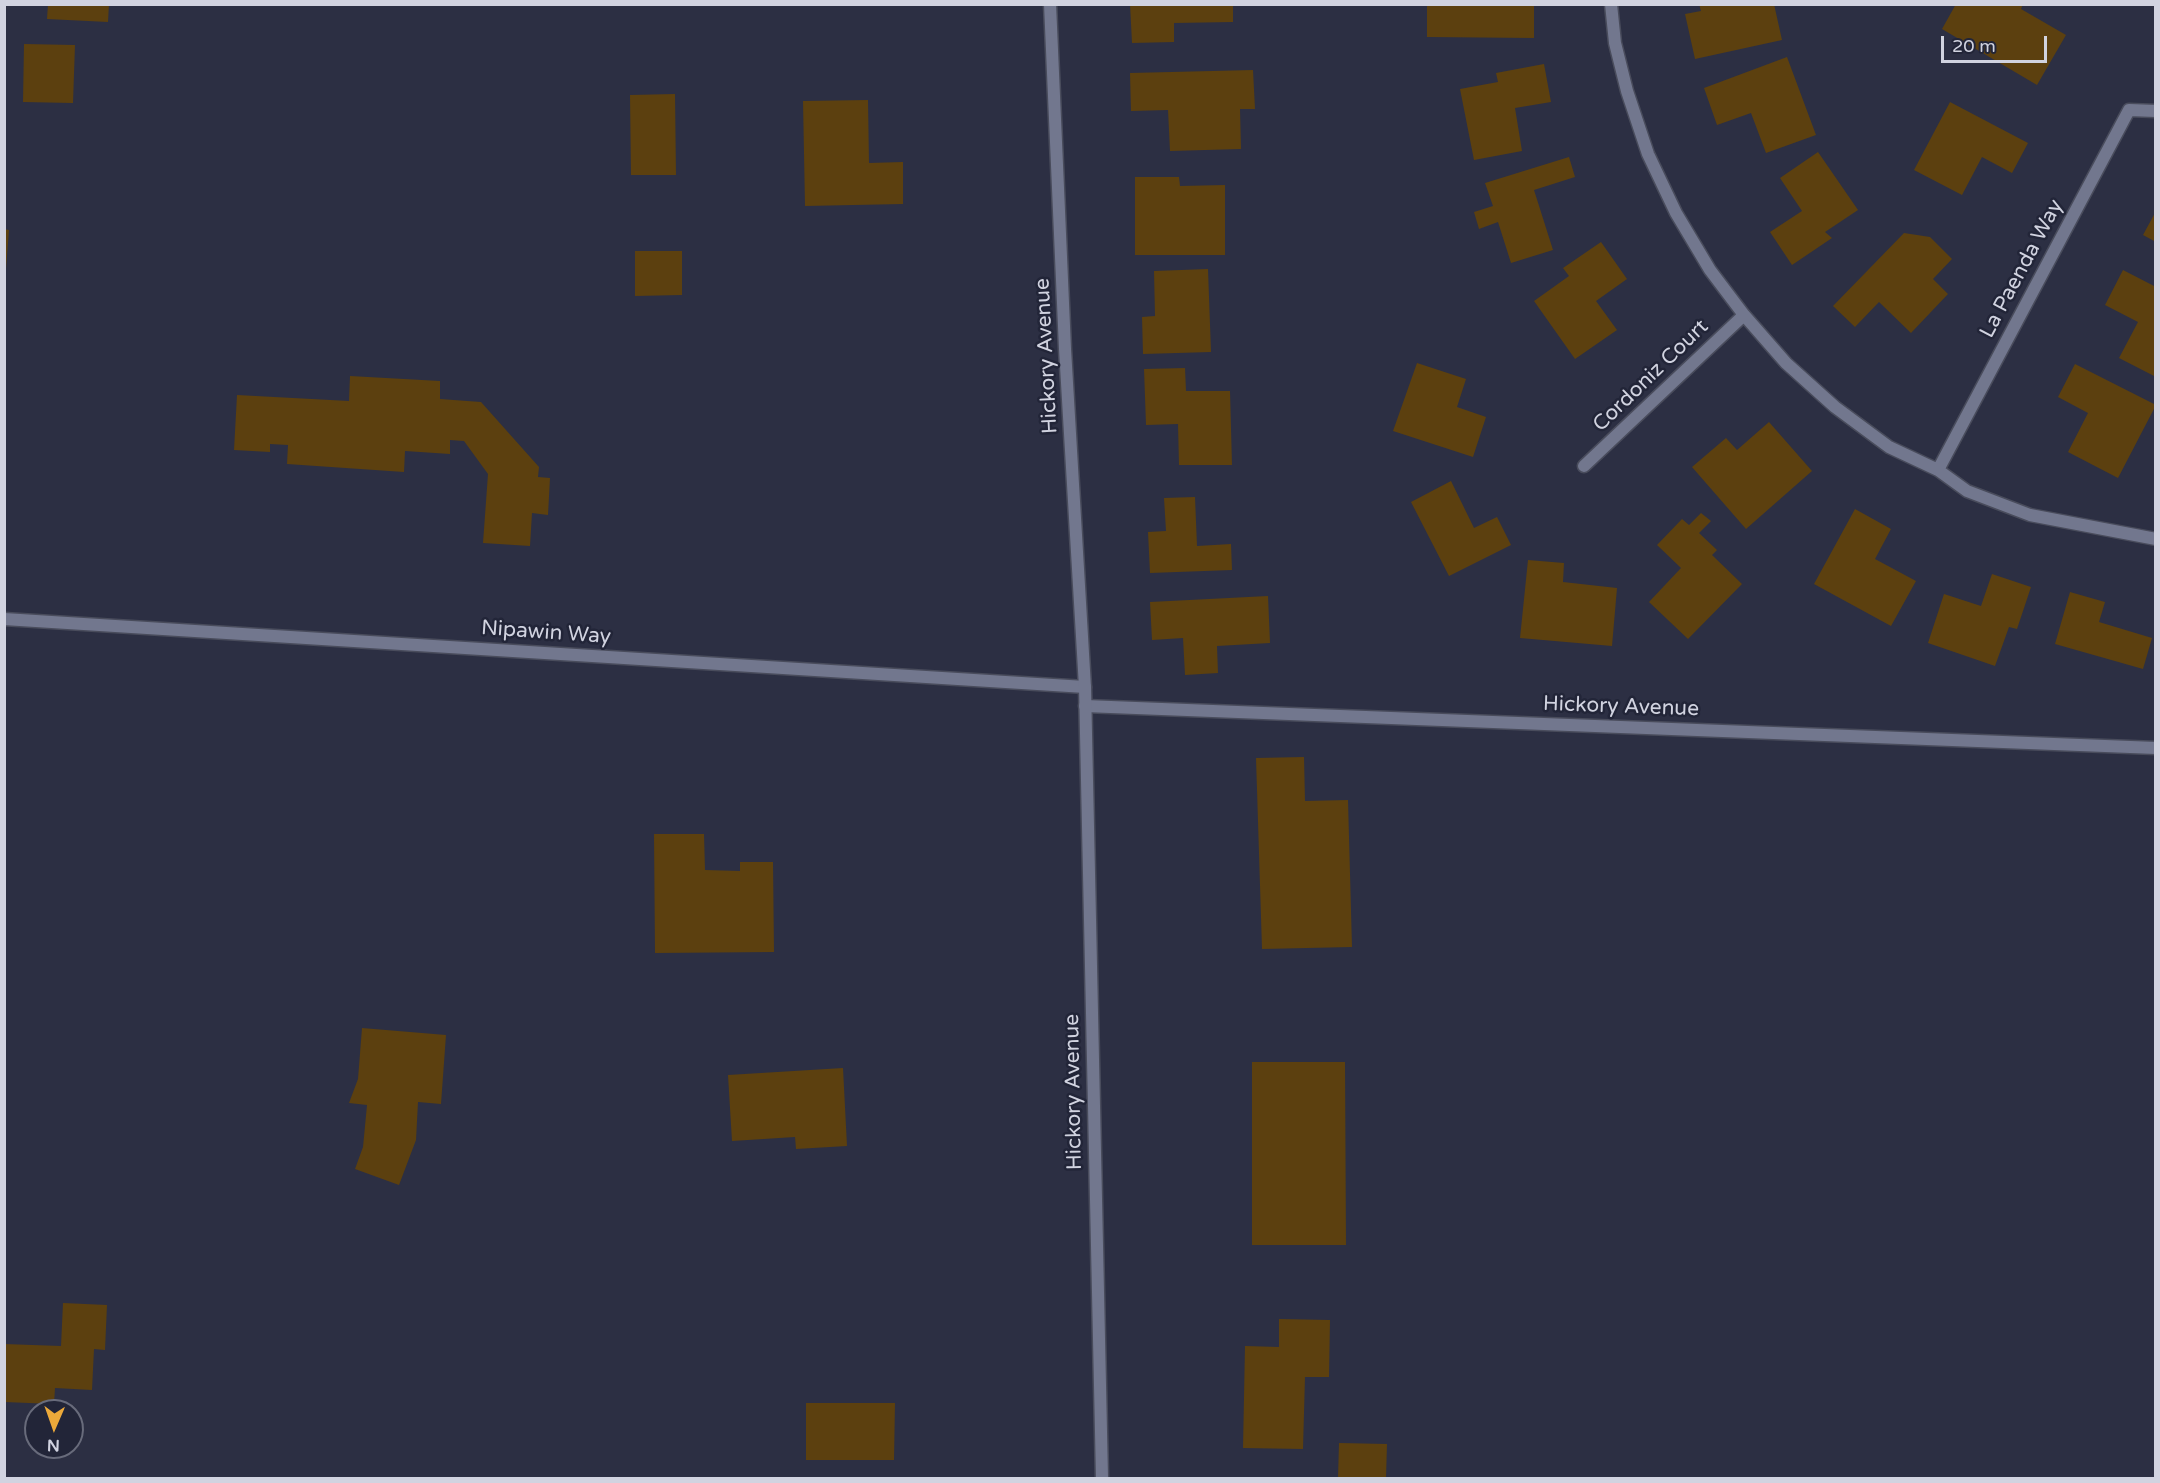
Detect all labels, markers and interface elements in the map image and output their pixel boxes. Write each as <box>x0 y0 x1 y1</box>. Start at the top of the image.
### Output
scale bar <box>1944 24 2050 62</box>
text: 20 m <box>1952 35 1996 57</box>
street label: La Paenda Way <box>1975 195 2069 343</box>
street label: Hickory Avenue <box>1030 277 1064 435</box>
street label: Cordoniz Court <box>1588 315 1714 437</box>
street label: Nipawin Way <box>480 616 612 650</box>
street label: Hickory Avenue <box>1543 692 1699 722</box>
street label: Hickory Avenue <box>1060 1014 1088 1170</box>
north arrow <box>24 1399 84 1459</box>
text: N <box>47 1435 60 1455</box>

